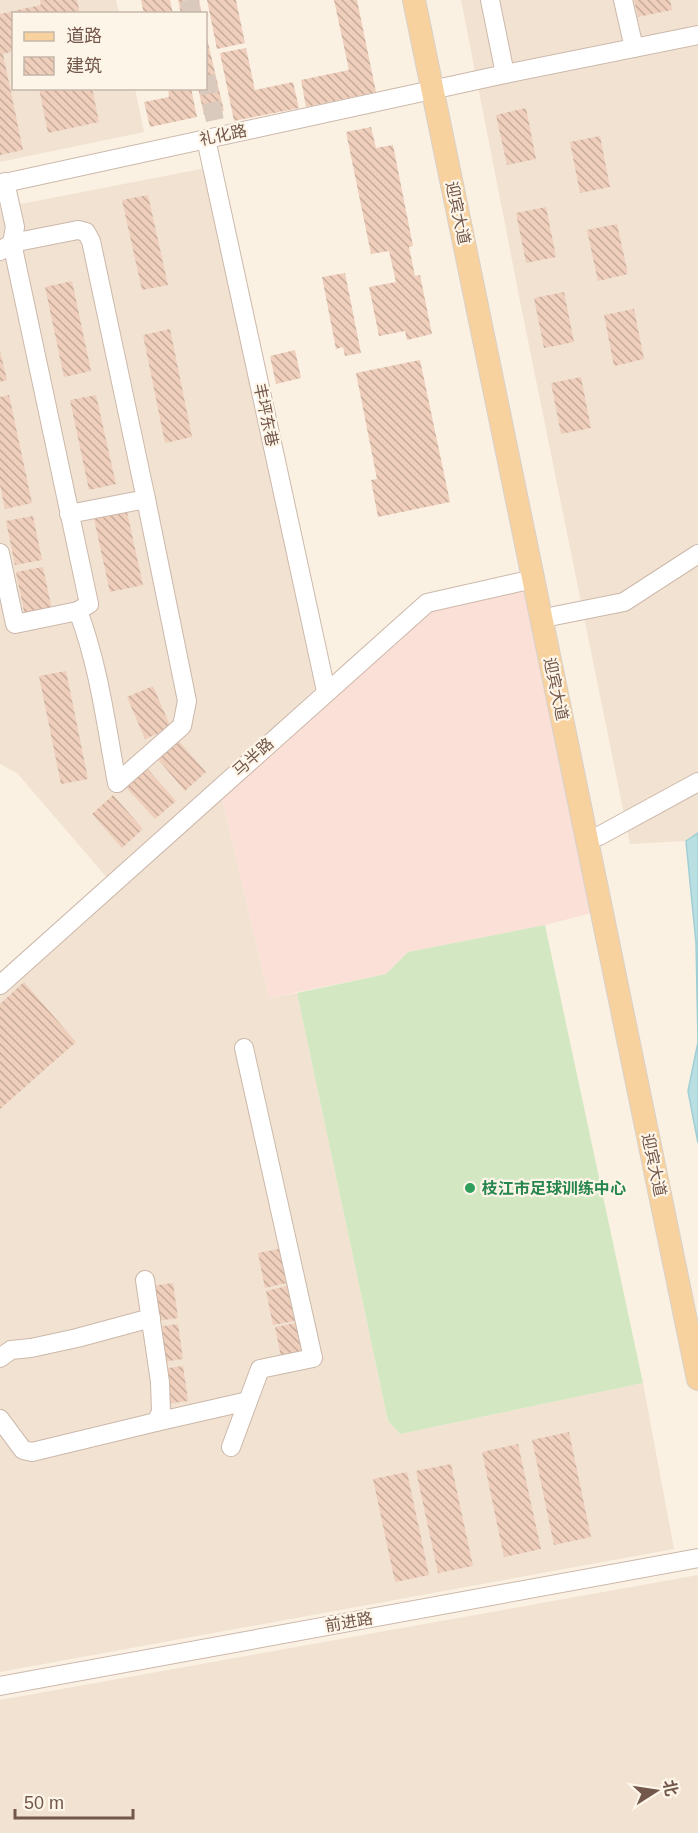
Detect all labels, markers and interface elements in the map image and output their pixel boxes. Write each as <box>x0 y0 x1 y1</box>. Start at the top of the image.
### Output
legend <box>12 12 207 90</box>
text: 道路 <box>66 26 102 46</box>
text: 建筑 <box>66 56 102 76</box>
street label: 礼化路 <box>198 122 248 148</box>
street label: 迎宾大道 <box>443 180 473 246</box>
street label: 丰坪东巷 <box>251 382 281 448</box>
street label: 迎宾大道 <box>541 656 571 722</box>
street label: 马半路 <box>229 735 277 779</box>
street label: 迎宾大道 <box>639 1132 669 1198</box>
place label: 枝江市足球训练中心 <box>481 1180 626 1197</box>
marker: 枝江市足球训练中心 <box>463 1181 477 1195</box>
street label: 前进路 <box>324 1609 374 1635</box>
north arrow <box>626 1761 686 1821</box>
text: 北 <box>660 1778 680 1798</box>
scale bar <box>15 1782 134 1820</box>
text: 50 m <box>24 1793 64 1813</box>

